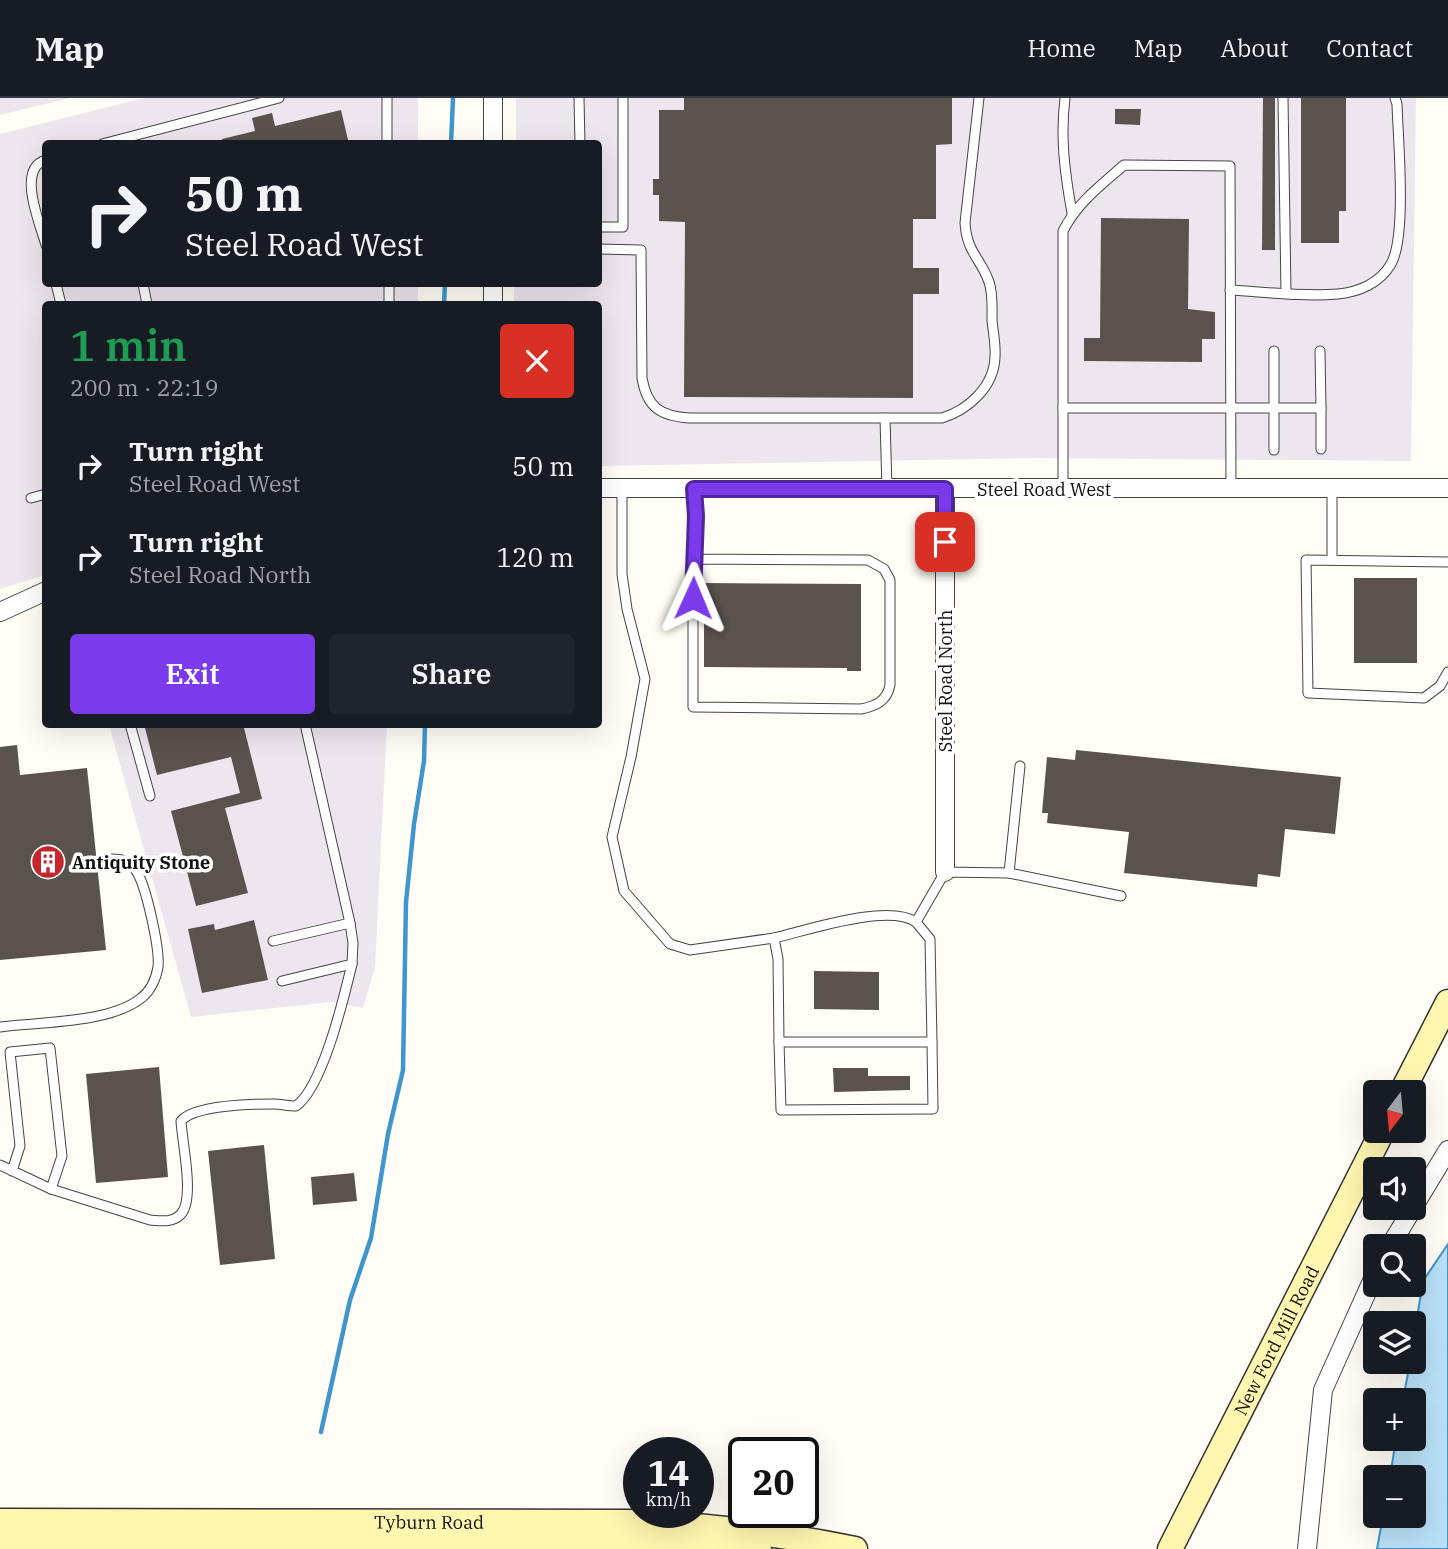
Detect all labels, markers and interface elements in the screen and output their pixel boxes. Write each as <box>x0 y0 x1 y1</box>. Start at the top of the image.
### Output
text: Map <box>35 27 104 70</box>
text: Home <box>1028 32 1096 64</box>
text: Map <box>1134 32 1182 64</box>
text: About <box>1220 32 1288 64</box>
text: Contact <box>1326 32 1413 64</box>
text: 50 m <box>185 161 303 224</box>
icon: right <box>70 168 161 259</box>
text: Steel Road West <box>185 223 424 265</box>
text: 1 min <box>70 318 187 373</box>
button: close <box>500 324 574 398</box>
text: 200 m · 22:19 <box>70 372 219 402</box>
text: Turn right <box>129 434 263 468</box>
icon: right <box>70 447 108 485</box>
text: 50 m <box>512 449 574 483</box>
text: Steel Road West <box>129 468 300 498</box>
street label: Steel Road West <box>977 478 1111 501</box>
pin <box>915 512 975 572</box>
icon: arrive <box>926 523 964 561</box>
text: Turn right <box>129 525 263 559</box>
icon: right <box>70 538 108 576</box>
text: 120 m <box>496 540 574 574</box>
text: Steel Road North <box>129 559 311 589</box>
position arrow <box>656 561 730 635</box>
street label: Steel Road North <box>934 610 957 752</box>
button: Exit <box>70 634 315 714</box>
button: Share <box>329 634 574 714</box>
building icon: Antiquity Stone <box>29 843 67 881</box>
place label: Antiquity Stone <box>72 851 210 874</box>
north arrow <box>1363 1080 1426 1143</box>
map controls <box>1363 1080 1426 1528</box>
button: sound <box>1363 1157 1426 1220</box>
button: search <box>1363 1234 1426 1297</box>
street label: New Ford Mill Road <box>1228 1262 1324 1419</box>
button: layers <box>1363 1311 1426 1374</box>
button: + <box>1363 1388 1426 1451</box>
speed limit sign: 20 <box>728 1437 819 1528</box>
text: 14 <box>647 1450 690 1496</box>
button: − <box>1363 1465 1426 1528</box>
text: km/h <box>646 1488 691 1511</box>
street label: Tyburn Road <box>374 1510 484 1533</box>

